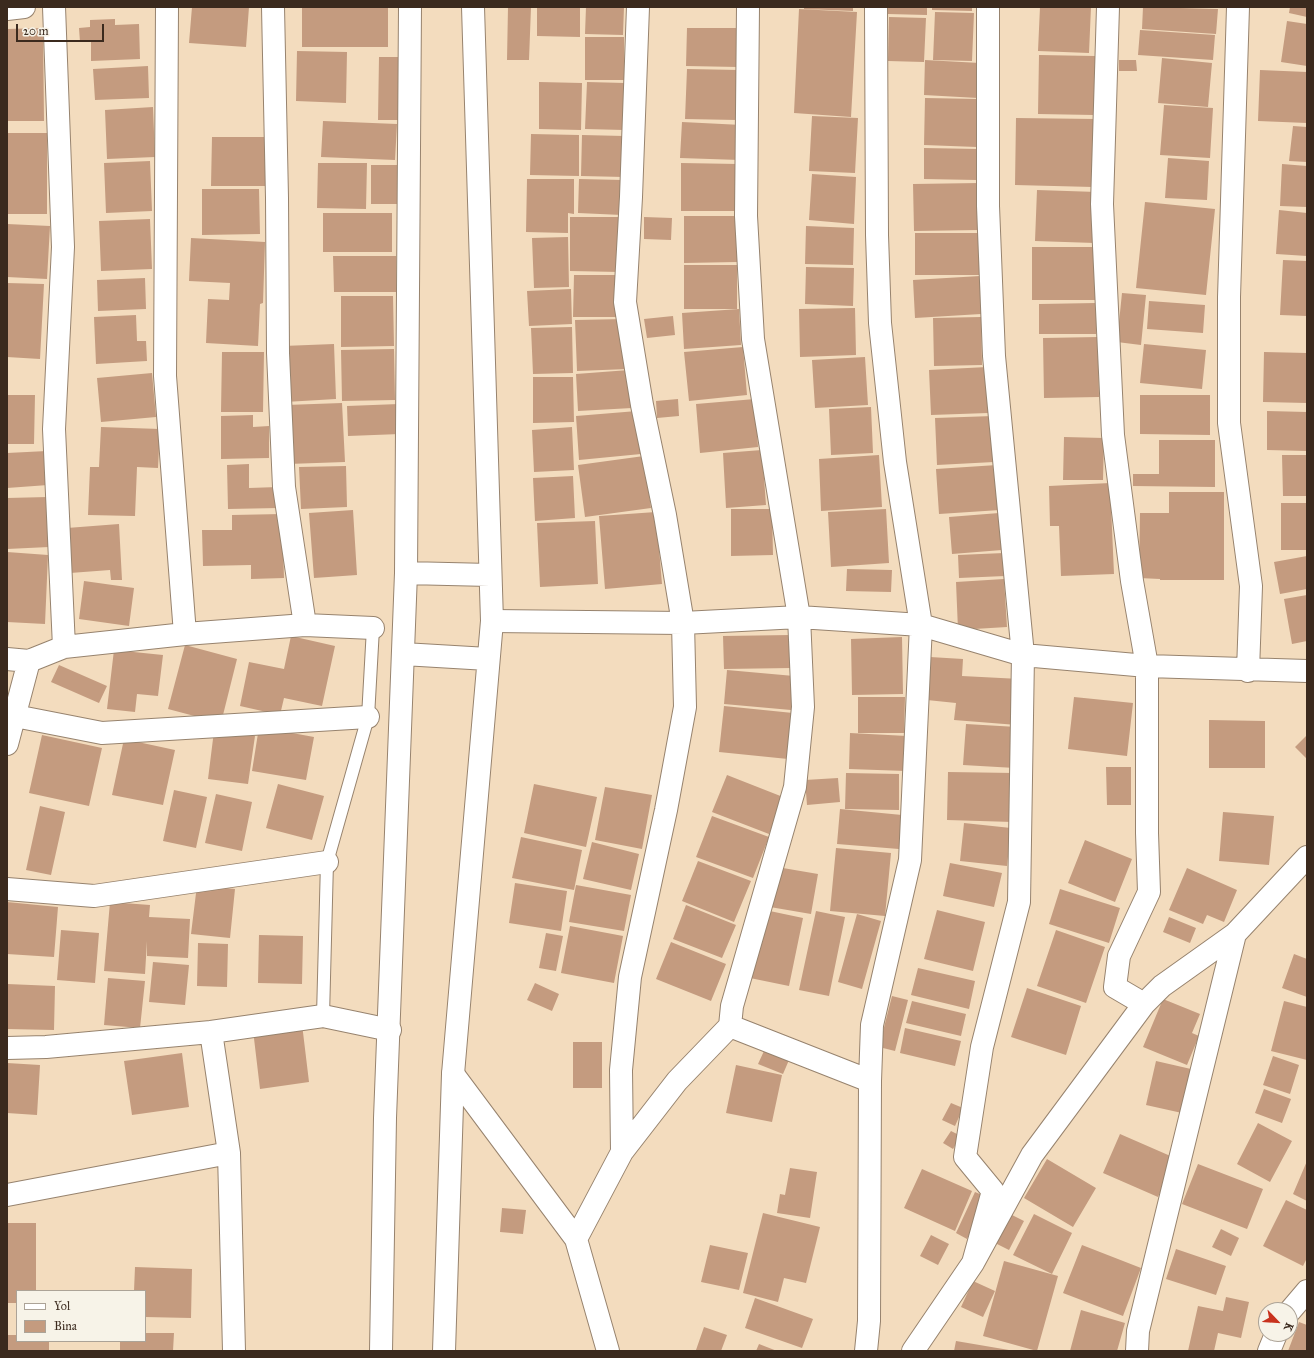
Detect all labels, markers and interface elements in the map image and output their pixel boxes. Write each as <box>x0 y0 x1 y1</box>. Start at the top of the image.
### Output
scale bar <box>18 16 106 42</box>
text: 20 m <box>23 24 49 38</box>
legend <box>16 1290 146 1342</box>
text: Yol <box>54 1299 70 1313</box>
north arrow <box>1258 1302 1298 1342</box>
text: Bina <box>54 1319 77 1333</box>
text: K <box>1281 1321 1296 1333</box>

